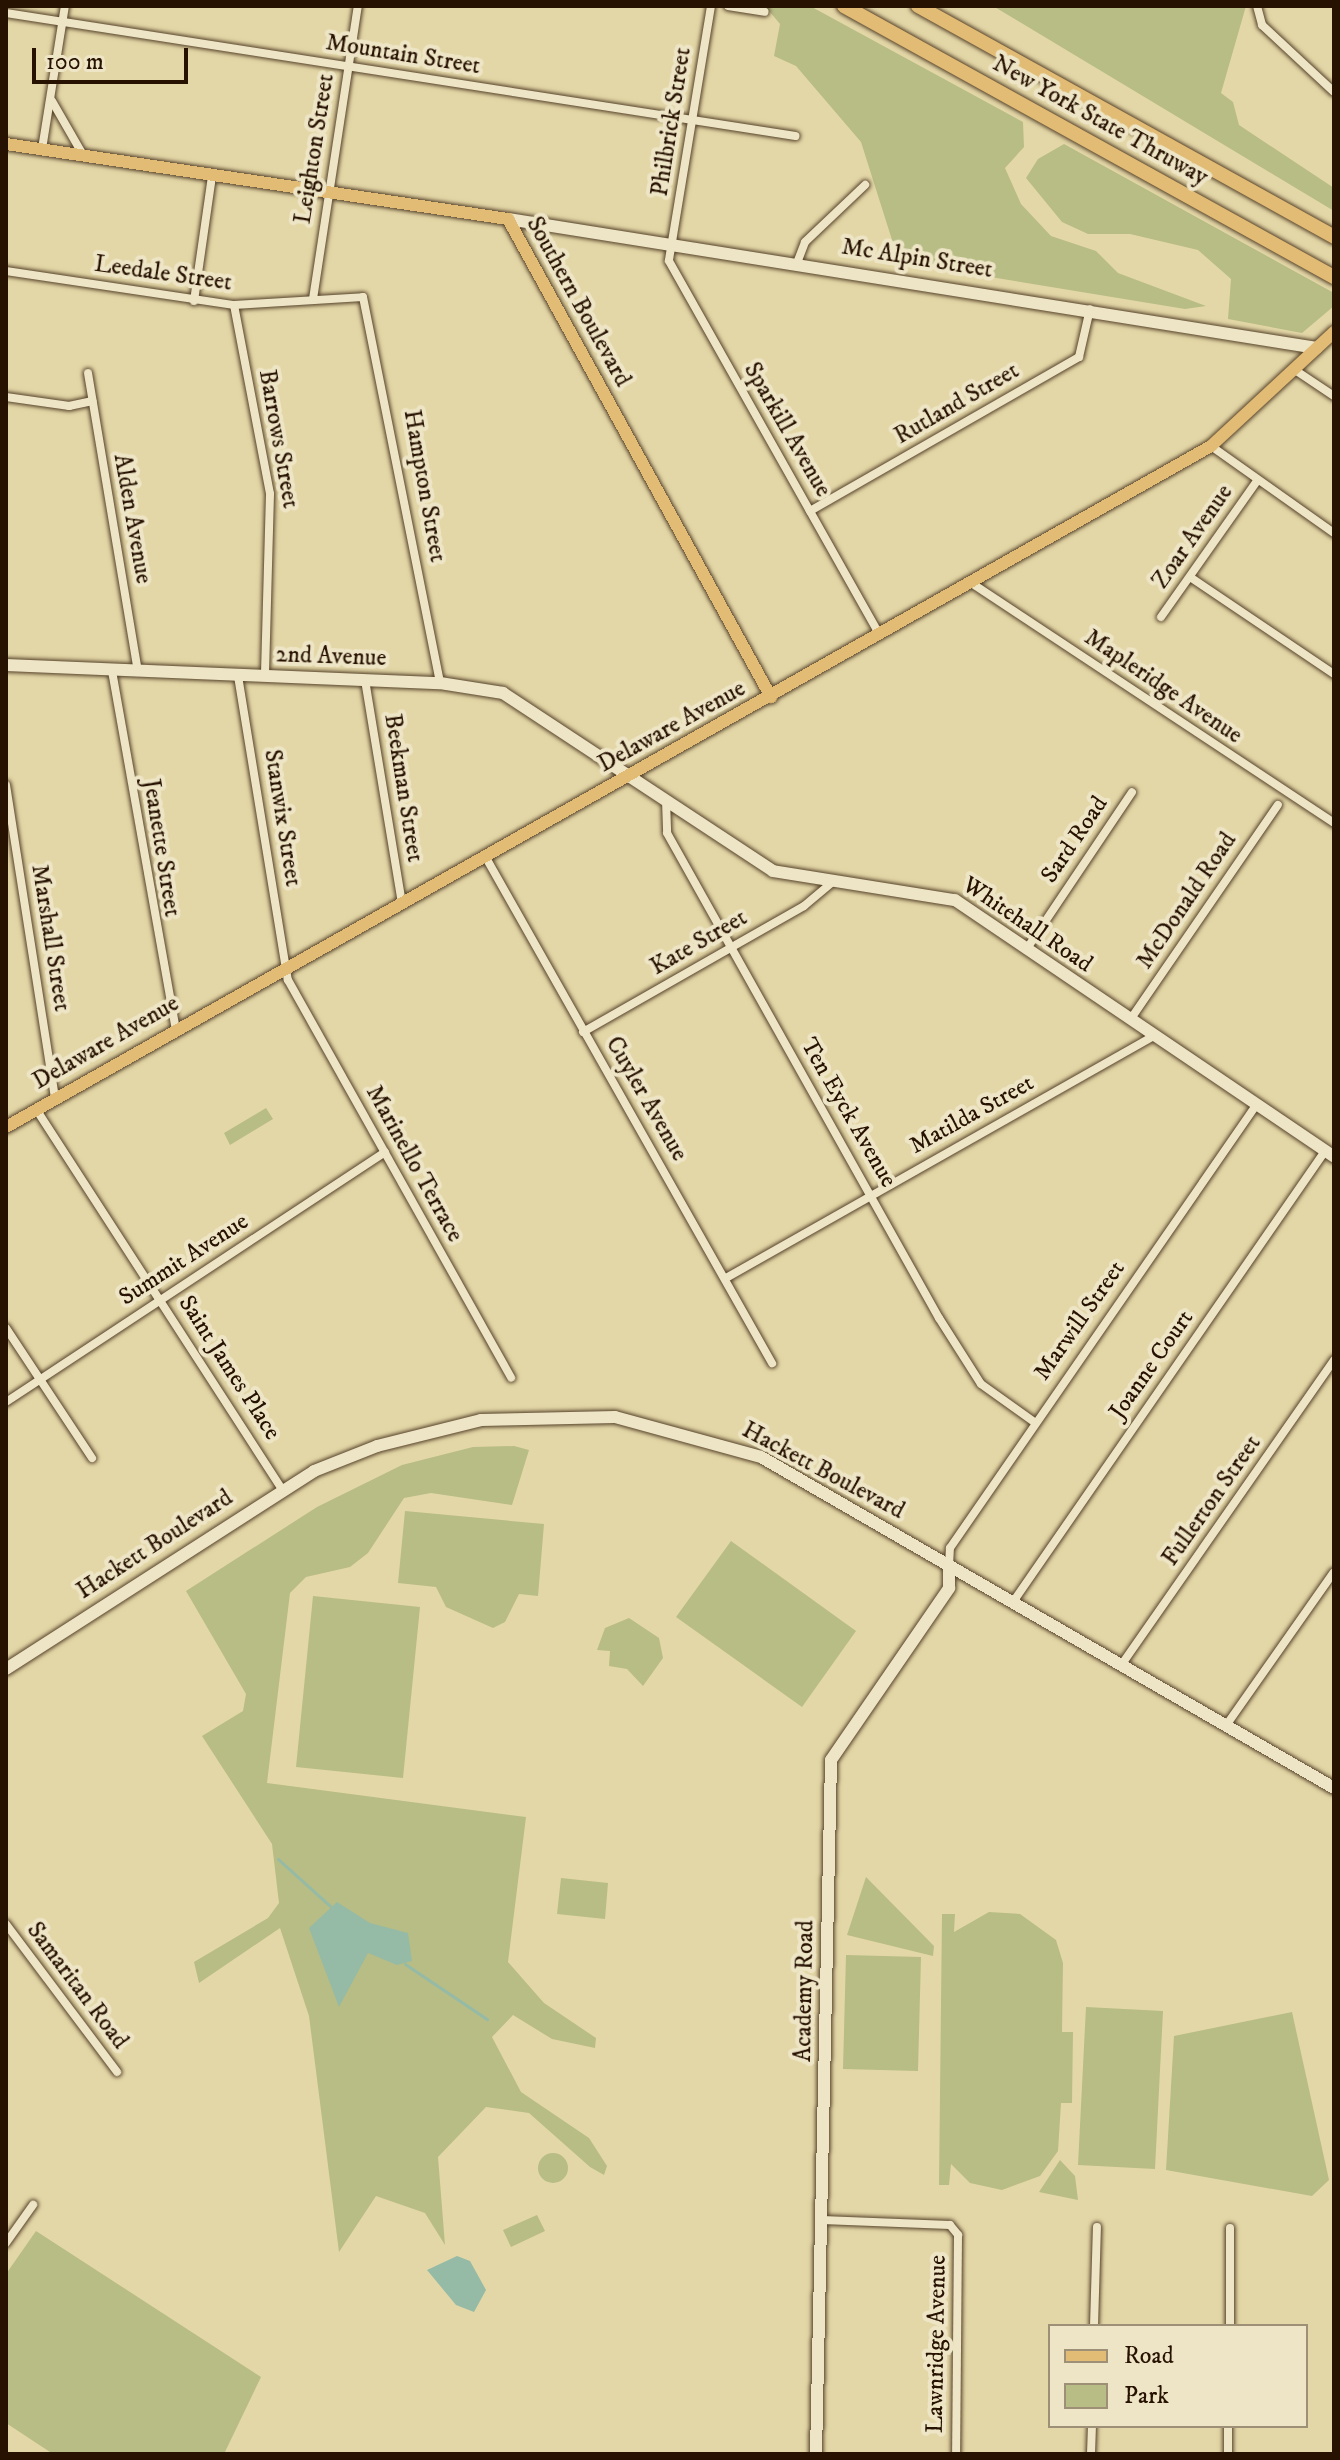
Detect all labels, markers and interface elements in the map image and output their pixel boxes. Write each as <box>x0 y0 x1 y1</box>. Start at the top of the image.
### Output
street label: Mountain Street <box>324 29 482 81</box>
scale bar <box>36 32 192 82</box>
street label: Philbrick Street <box>646 46 698 198</box>
text: 100 m <box>46 47 104 77</box>
street label: New York State Thruway <box>987 50 1213 192</box>
street label: Leighton Street <box>289 72 341 226</box>
street label: Southern Boulevard <box>519 212 637 392</box>
street label: Mc Alpin Street <box>840 233 994 285</box>
street label: Leedale Street <box>93 250 233 298</box>
street label: Rutland Street <box>890 357 1024 451</box>
street label: Sparkill Avenue <box>737 358 837 502</box>
street label: Barrows Street <box>252 367 304 511</box>
street label: Hampton Street <box>396 408 452 564</box>
street label: Alden Avenue <box>106 452 158 586</box>
street label: Zoar Avenue <box>1147 479 1239 595</box>
street label: Mapleridge Avenue <box>1079 624 1247 750</box>
street label: 2nd Avenue <box>275 641 387 673</box>
street label: Delaware Avenue <box>593 675 751 779</box>
street label: Beekman Street <box>377 712 429 864</box>
street label: Stanwix Street <box>257 748 307 888</box>
street label: Jeanette Street <box>136 777 186 919</box>
street label: Sard Road <box>1036 791 1114 889</box>
street label: McDonald Road <box>1131 827 1243 975</box>
street label: Marshall Street <box>24 863 76 1013</box>
street label: Whitehall Road <box>956 871 1098 979</box>
street label: Kate Street <box>646 904 752 982</box>
street label: Delaware Avenue <box>28 990 184 1096</box>
street label: Cuyler Avenue <box>599 1032 693 1166</box>
street label: Ten Eyck Avenue <box>794 1033 902 1193</box>
street label: Matilda Street <box>905 1069 1039 1161</box>
street label: Marinello Terrace <box>359 1081 469 1247</box>
street label: Summit Avenue <box>114 1208 254 1312</box>
street label: Marwill Street <box>1028 1256 1132 1386</box>
street label: Saint James Place <box>172 1291 286 1445</box>
street label: Joanne Court <box>1104 1305 1200 1425</box>
street label: Hackett Boulevard <box>737 1416 909 1526</box>
street label: Fullerton Street <box>1156 1430 1268 1572</box>
street label: Hackett Boulevard <box>72 1484 238 1606</box>
street label: Samaritan Road <box>20 1917 134 2055</box>
street label: Academy Road <box>789 1920 821 2062</box>
street label: Lawnridge Avenue <box>921 2255 953 2433</box>
legend <box>1048 2324 1308 2428</box>
text: Road <box>1124 2341 1174 2371</box>
text: Park <box>1124 2381 1169 2411</box>

